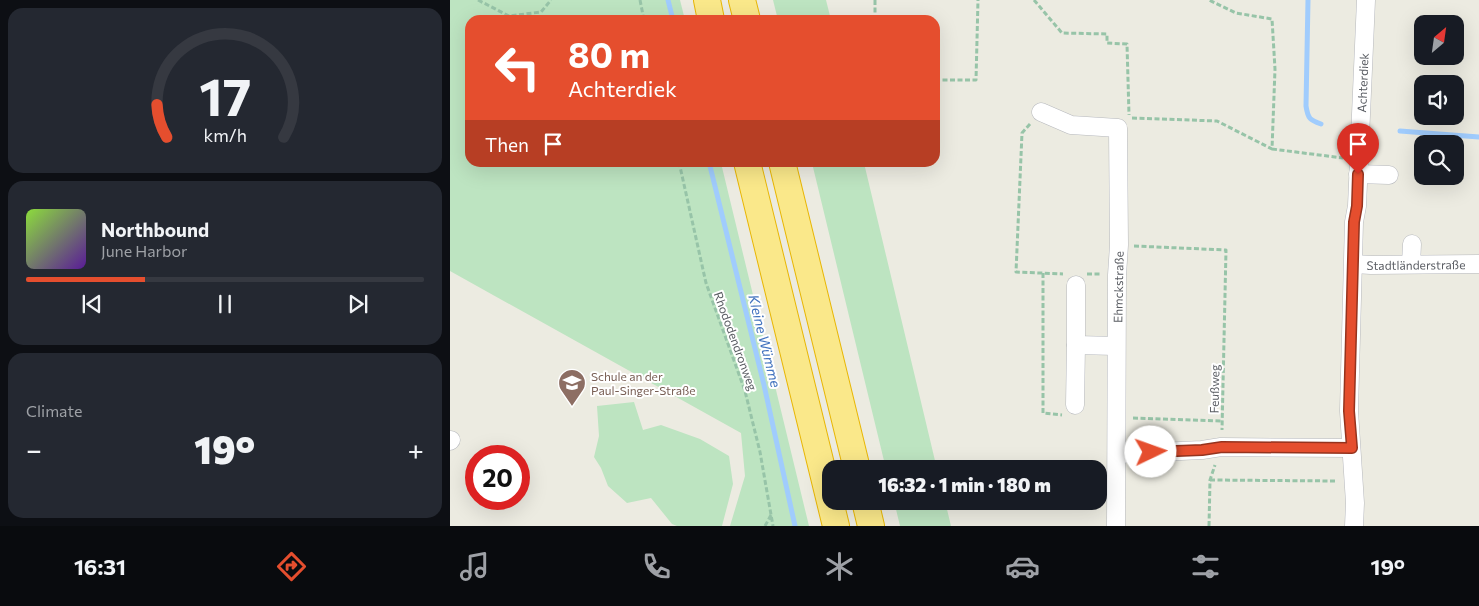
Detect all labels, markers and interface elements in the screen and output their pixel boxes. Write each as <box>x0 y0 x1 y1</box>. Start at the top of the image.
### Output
north arrow <box>1414 15 1464 65</box>
map controls <box>1414 15 1464 185</box>
text: 80 m <box>568 32 650 75</box>
icon: left <box>485 35 550 100</box>
street label: Achterdiek <box>1354 52 1371 113</box>
text: 17 <box>199 63 251 127</box>
text: Achterdiek <box>568 75 677 102</box>
button: sound <box>1414 75 1464 125</box>
pin <box>1337 123 1379 174</box>
text: km/h <box>203 124 247 146</box>
icon: arrive <box>539 130 567 158</box>
icon: arrive <box>1344 130 1372 158</box>
text: Then <box>485 133 529 156</box>
button: search <box>1414 135 1464 185</box>
text: Northbound <box>101 218 209 241</box>
text: June Harbor <box>101 241 187 260</box>
street label: Ehmckstraße <box>1110 251 1126 323</box>
street label: Stadtländerstraße <box>1366 257 1466 272</box>
icon: previous <box>78 290 106 318</box>
icon: pause <box>211 290 239 318</box>
icon: next <box>344 290 372 318</box>
street label: Rhododendronweg <box>712 290 761 393</box>
water label: Kleine Wümme <box>745 293 785 390</box>
street label: Feußweg <box>1207 364 1221 414</box>
school or university icon: Schule an der Paul-Singer-Straße <box>557 368 587 407</box>
place label: Schule an der Paul-Singer-Straße <box>591 369 696 397</box>
text: Climate <box>26 401 82 420</box>
text: 19° <box>194 425 255 472</box>
position arrow <box>1124 425 1176 477</box>
text: − <box>26 432 42 466</box>
text: + <box>408 432 424 466</box>
speed limit sign: 20 <box>465 445 530 510</box>
text: 16:32 · 1 min · 180 m <box>878 473 1051 496</box>
icon: directions <box>274 549 309 584</box>
icon: music <box>457 549 492 584</box>
icon: phone <box>639 549 674 584</box>
icon: climate <box>822 549 857 584</box>
icon: car <box>1005 549 1040 584</box>
icon: filters <box>1188 549 1223 584</box>
text: 16:31 <box>74 553 126 580</box>
text: 19° <box>1370 553 1405 580</box>

